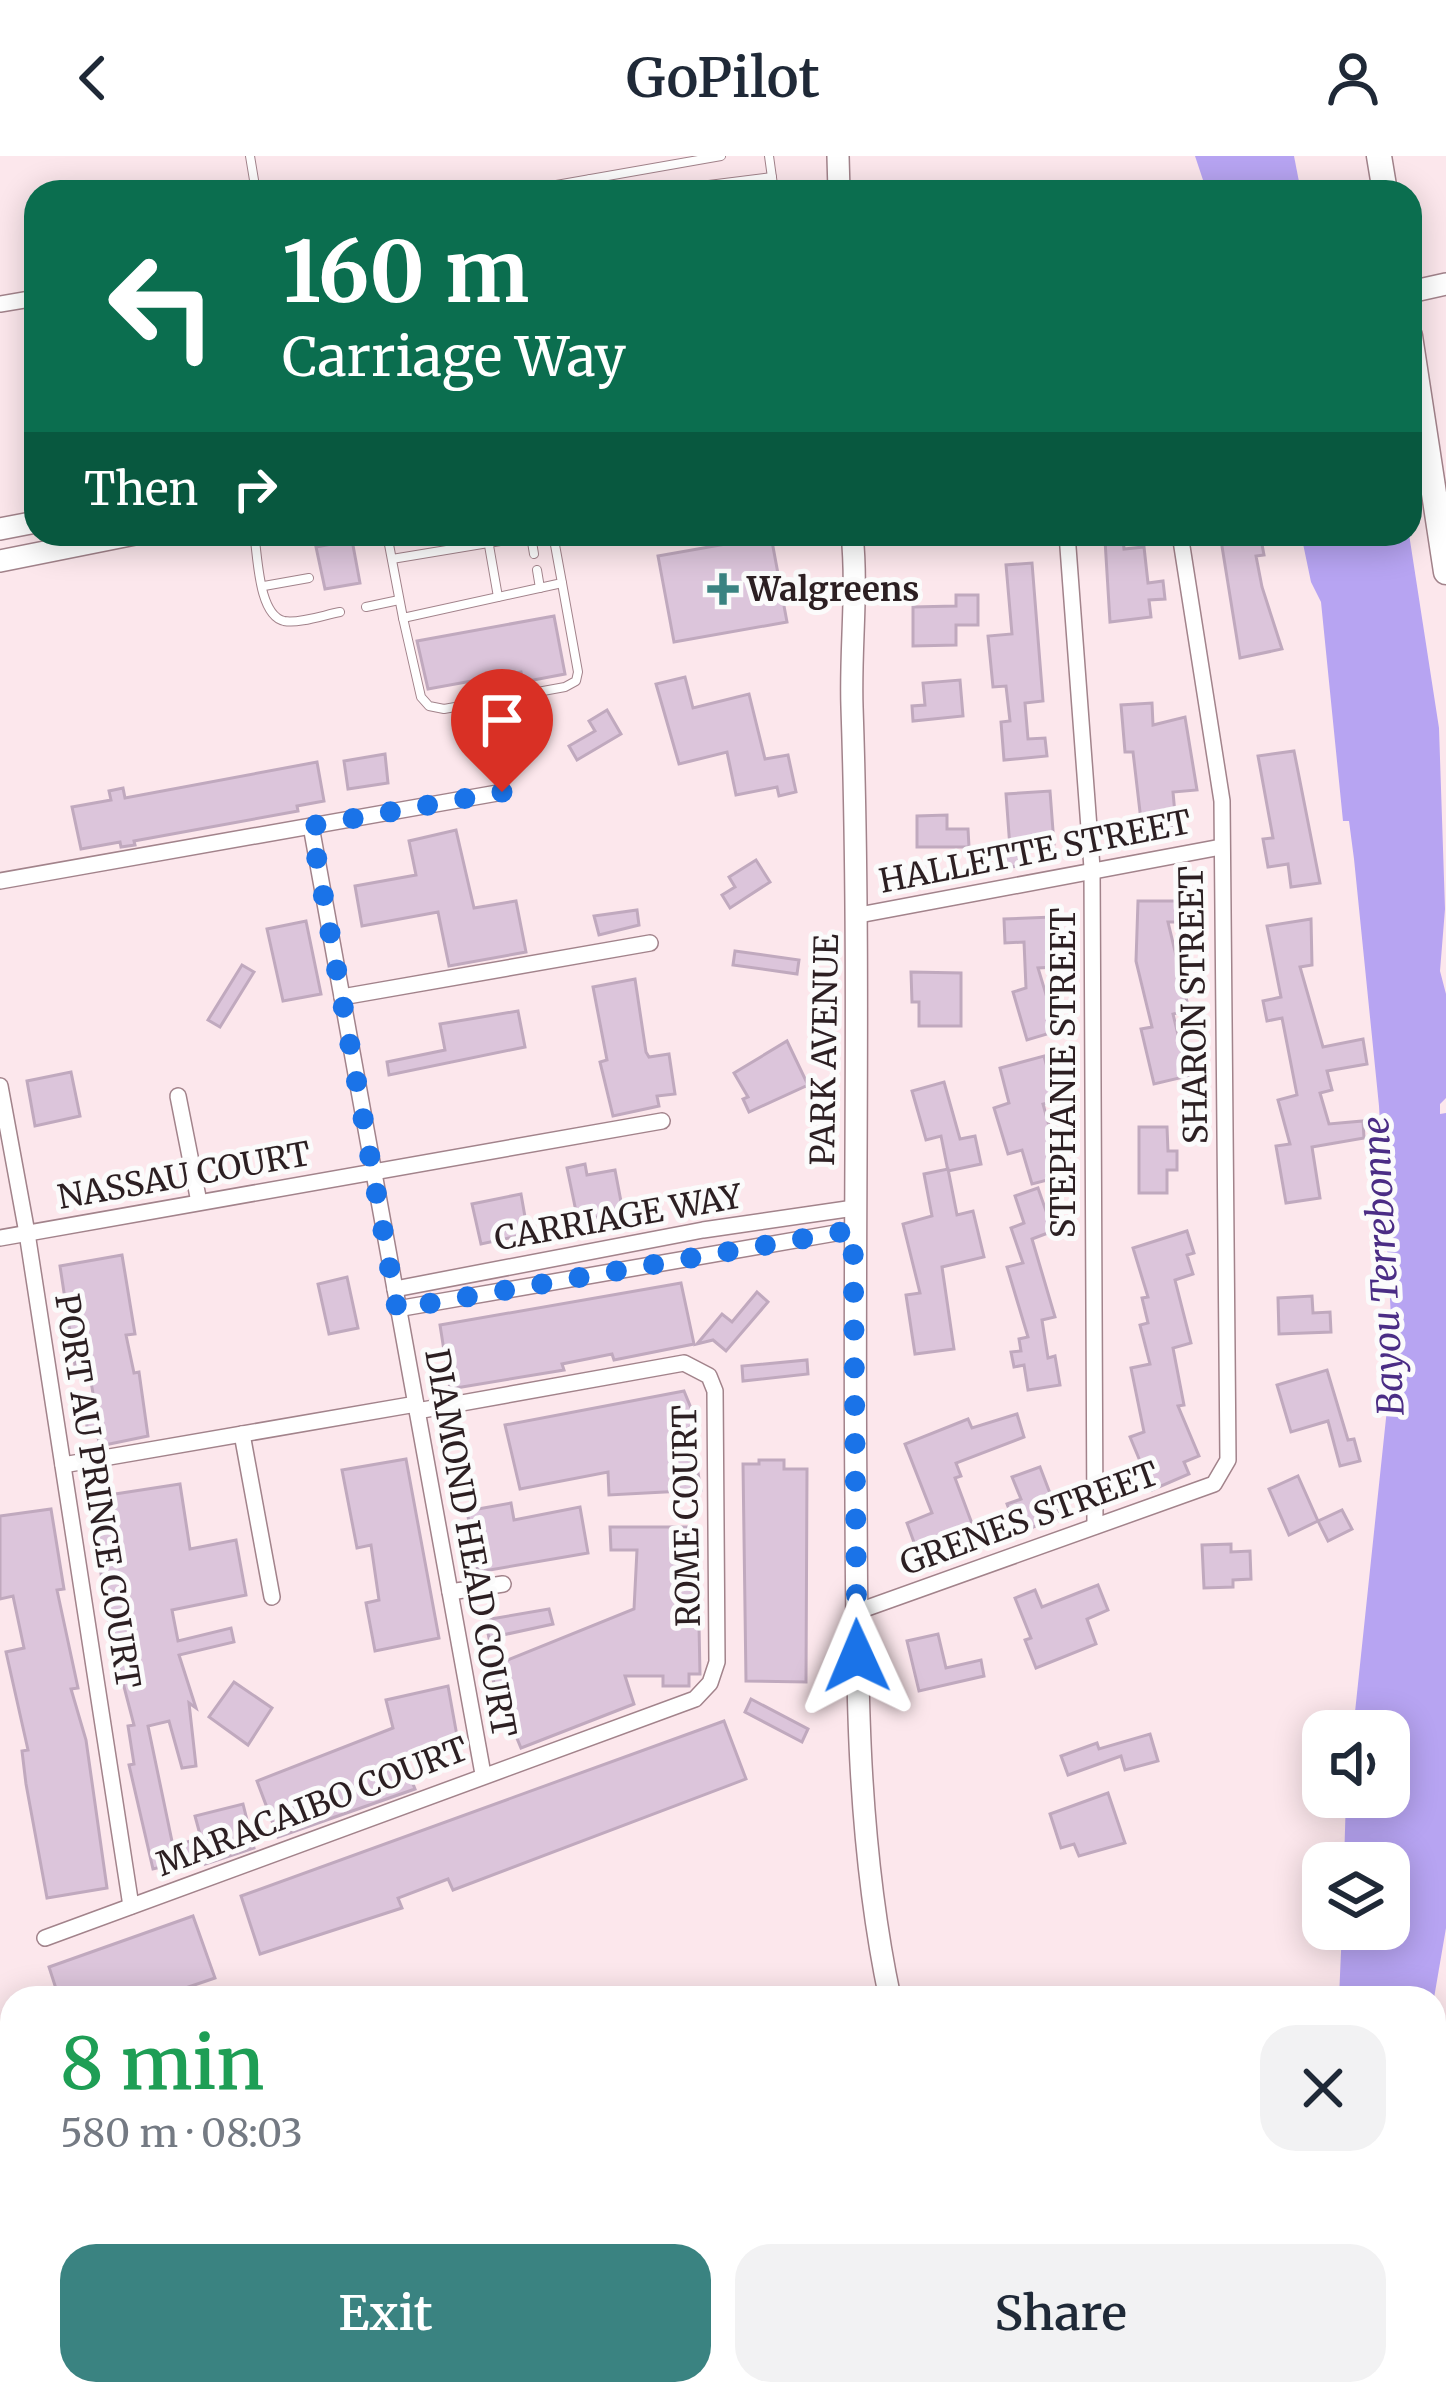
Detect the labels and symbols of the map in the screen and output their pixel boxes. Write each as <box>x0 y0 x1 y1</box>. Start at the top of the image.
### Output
place label: Walgreens <box>746 569 919 610</box>
marker: Walgreens <box>710 576 736 602</box>
pin <box>451 669 553 792</box>
street label: HALLETTE STREET <box>876 801 1195 902</box>
street label: SHARON STREET <box>1171 865 1216 1144</box>
street label: STEPHANIE STREET <box>1043 908 1084 1238</box>
street label: PARK AVENUE <box>802 934 847 1166</box>
water label: Bayou Terrebonne <box>1353 1115 1414 1417</box>
street label: NASSAU COURT <box>55 1133 314 1218</box>
street label: CARRIAGE WAY <box>491 1175 746 1259</box>
street label: PORT AU PRINCE COURT <box>46 1291 149 1691</box>
street label: DIAMOND HEAD COURT <box>416 1346 525 1741</box>
street label: ROME COURT <box>664 1405 709 1627</box>
street label: GRENES STREET <box>894 1453 1164 1584</box>
position arrow <box>794 1593 920 1719</box>
street label: MARACAIBO COURT <box>151 1728 474 1885</box>

